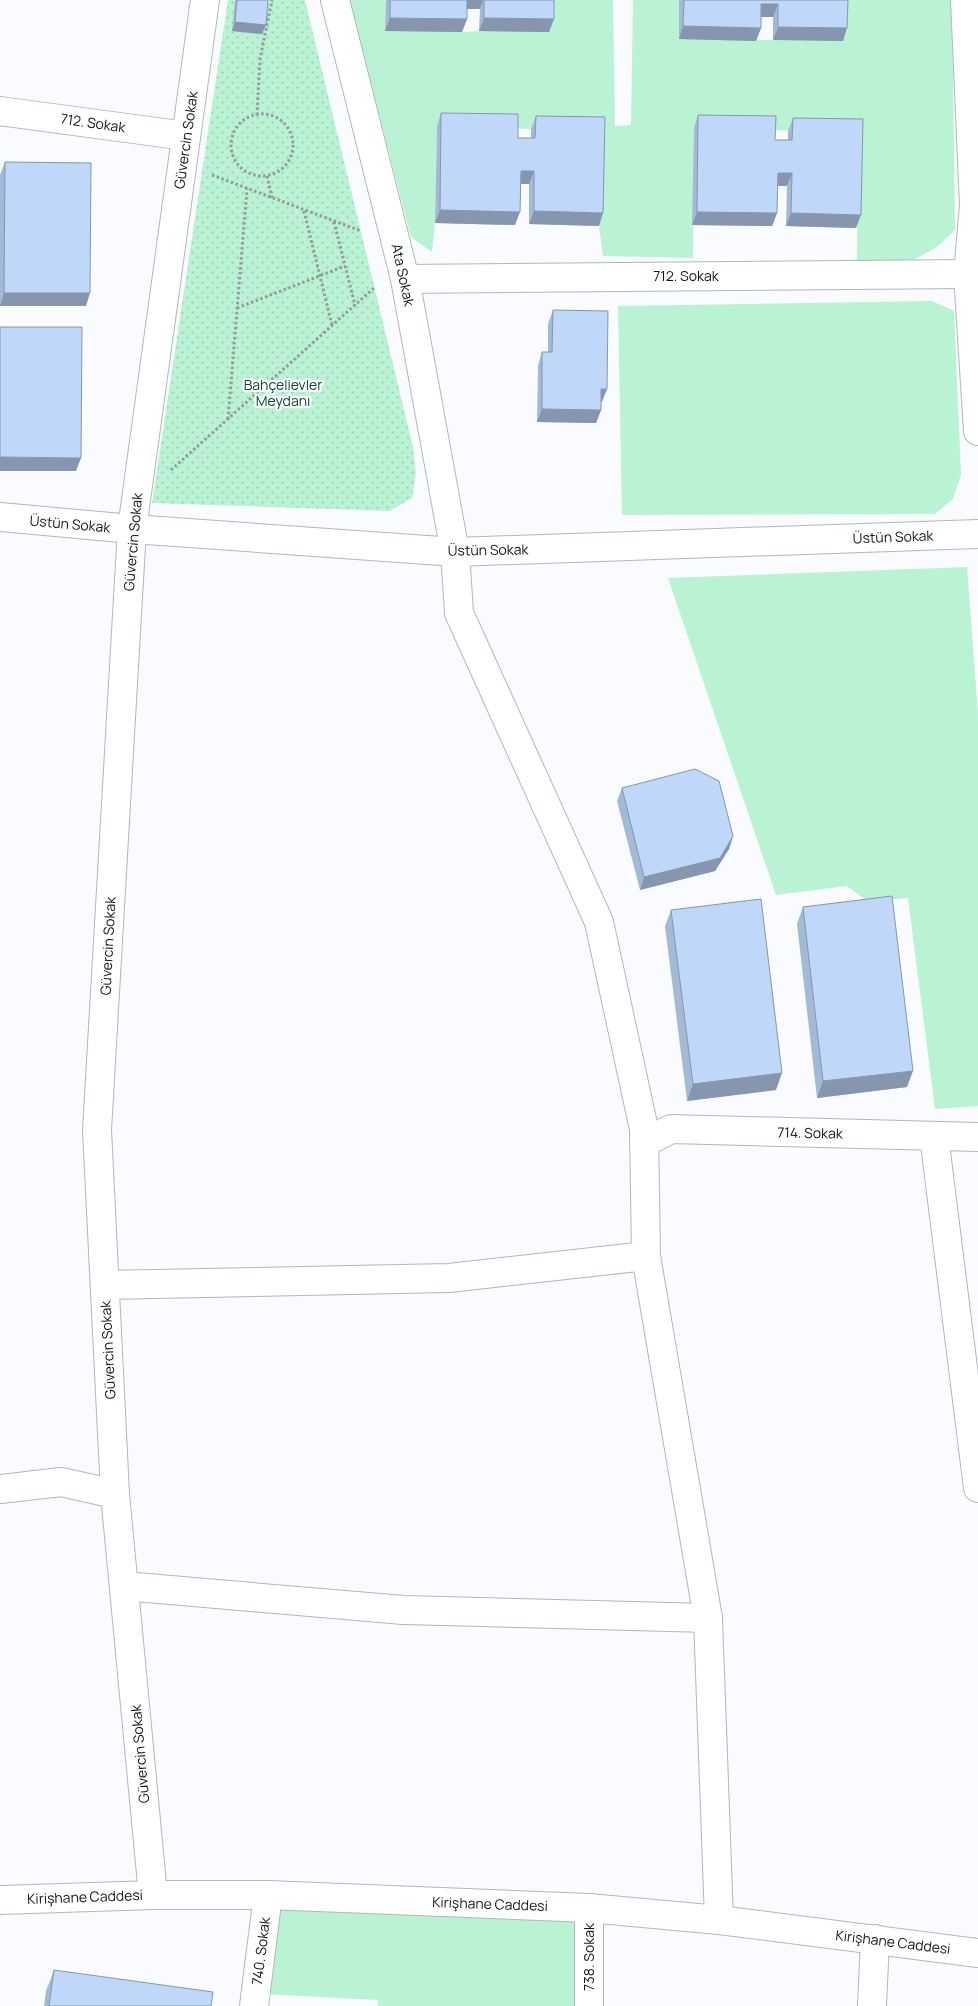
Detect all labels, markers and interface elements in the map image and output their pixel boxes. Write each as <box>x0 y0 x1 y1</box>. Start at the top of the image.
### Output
street label: Güvercin Sokak <box>169 89 202 190</box>
street label: 712. Sokak <box>59 109 128 137</box>
street label: Ata Sokak <box>388 242 420 309</box>
street label: 712. Sokak <box>653 266 720 285</box>
park label: Bahçelievler Meydanı <box>244 375 322 410</box>
street label: Güvercin Sokak <box>119 491 146 592</box>
street label: Üstün Sokak <box>29 511 112 537</box>
street label: Üstün Sokak <box>852 526 935 547</box>
street label: Üstün Sokak <box>447 539 530 560</box>
street label: Güvercin Sokak <box>95 895 120 996</box>
street label: 714. Sokak <box>777 1122 844 1143</box>
street label: Güvercin Sokak <box>95 1299 120 1400</box>
street label: Güvercin Sokak <box>126 1703 153 1804</box>
street label: Kirişhane Caddesi <box>27 1885 143 1908</box>
street label: Kirişhane Caddesi <box>432 1892 548 1915</box>
street label: 740. Sokak <box>247 1915 274 1986</box>
street label: 738. Sokak <box>579 1922 598 1991</box>
street label: Kirişhane Caddesi <box>834 1925 952 1958</box>

